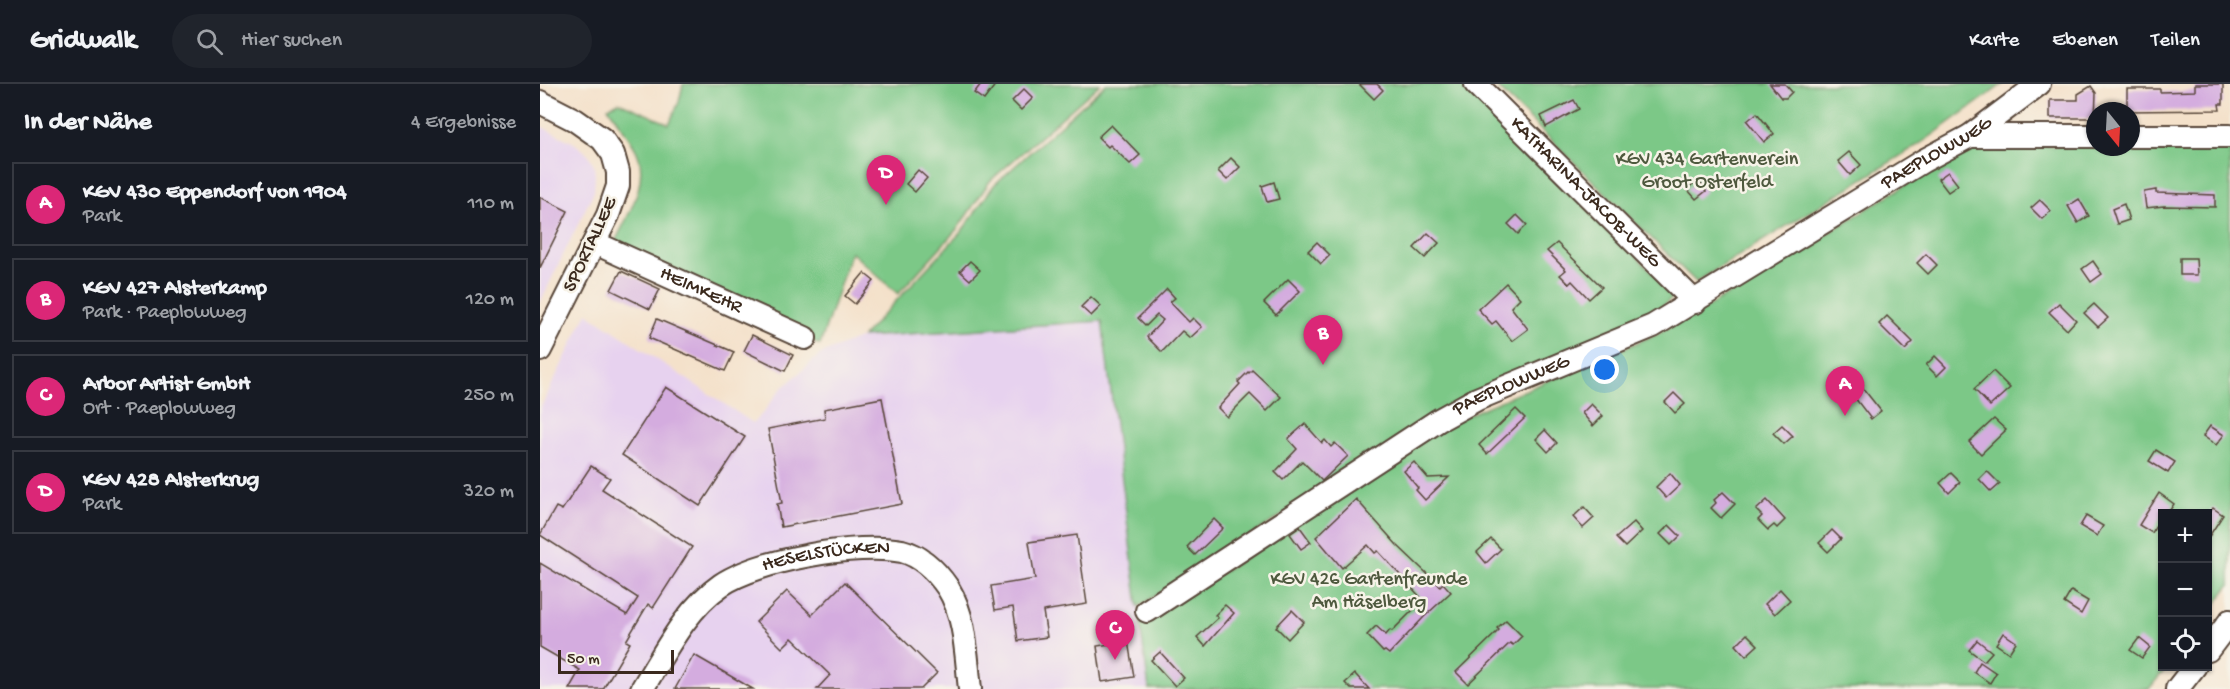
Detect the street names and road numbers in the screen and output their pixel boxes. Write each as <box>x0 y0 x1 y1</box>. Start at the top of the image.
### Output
street label: PAEPLOWWEG <box>1876 111 1998 196</box>
street label: KATHARINA-JACOB-WEG <box>1505 113 1667 274</box>
street label: SPORTALLEE <box>559 193 624 296</box>
street label: HEIMKEHR <box>656 262 747 320</box>
street label: PAEPLOWWEG <box>1448 350 1574 422</box>
street label: HESELSTÜCKEN <box>759 537 891 578</box>

